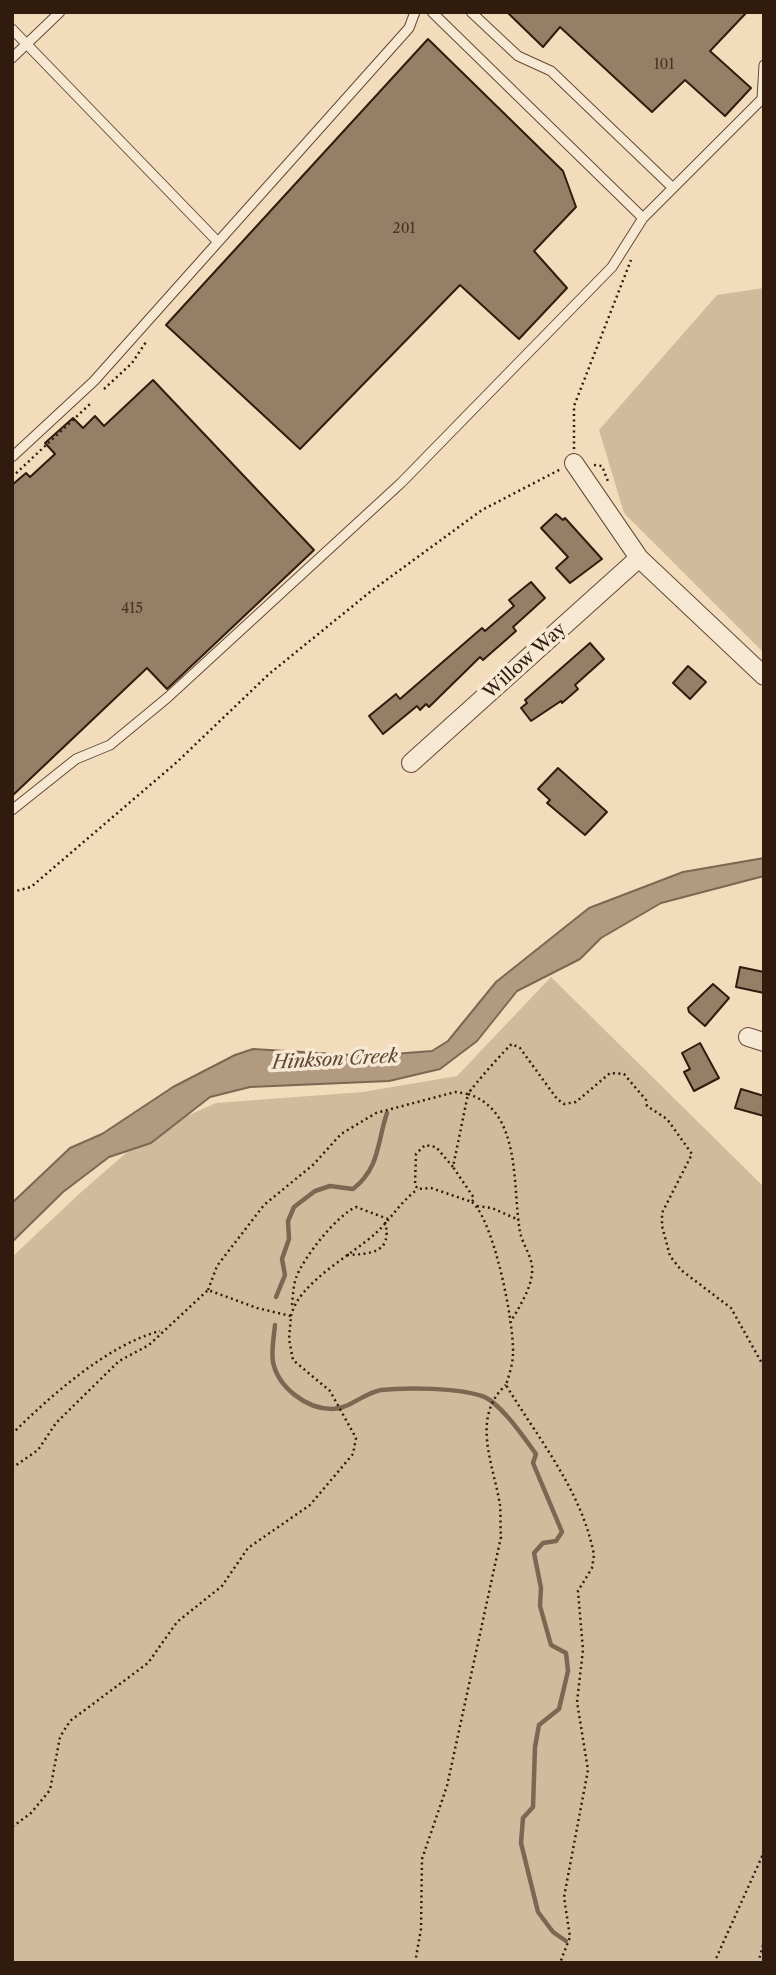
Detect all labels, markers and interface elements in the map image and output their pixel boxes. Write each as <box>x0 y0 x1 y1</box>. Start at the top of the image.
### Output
house number: 101 <box>654 57 674 73</box>
house number: 201 <box>393 221 415 237</box>
house number: 415 <box>121 601 143 617</box>
street label: Willow Way <box>479 618 571 704</box>
water label: Hinkson Creek <box>271 1045 399 1075</box>

